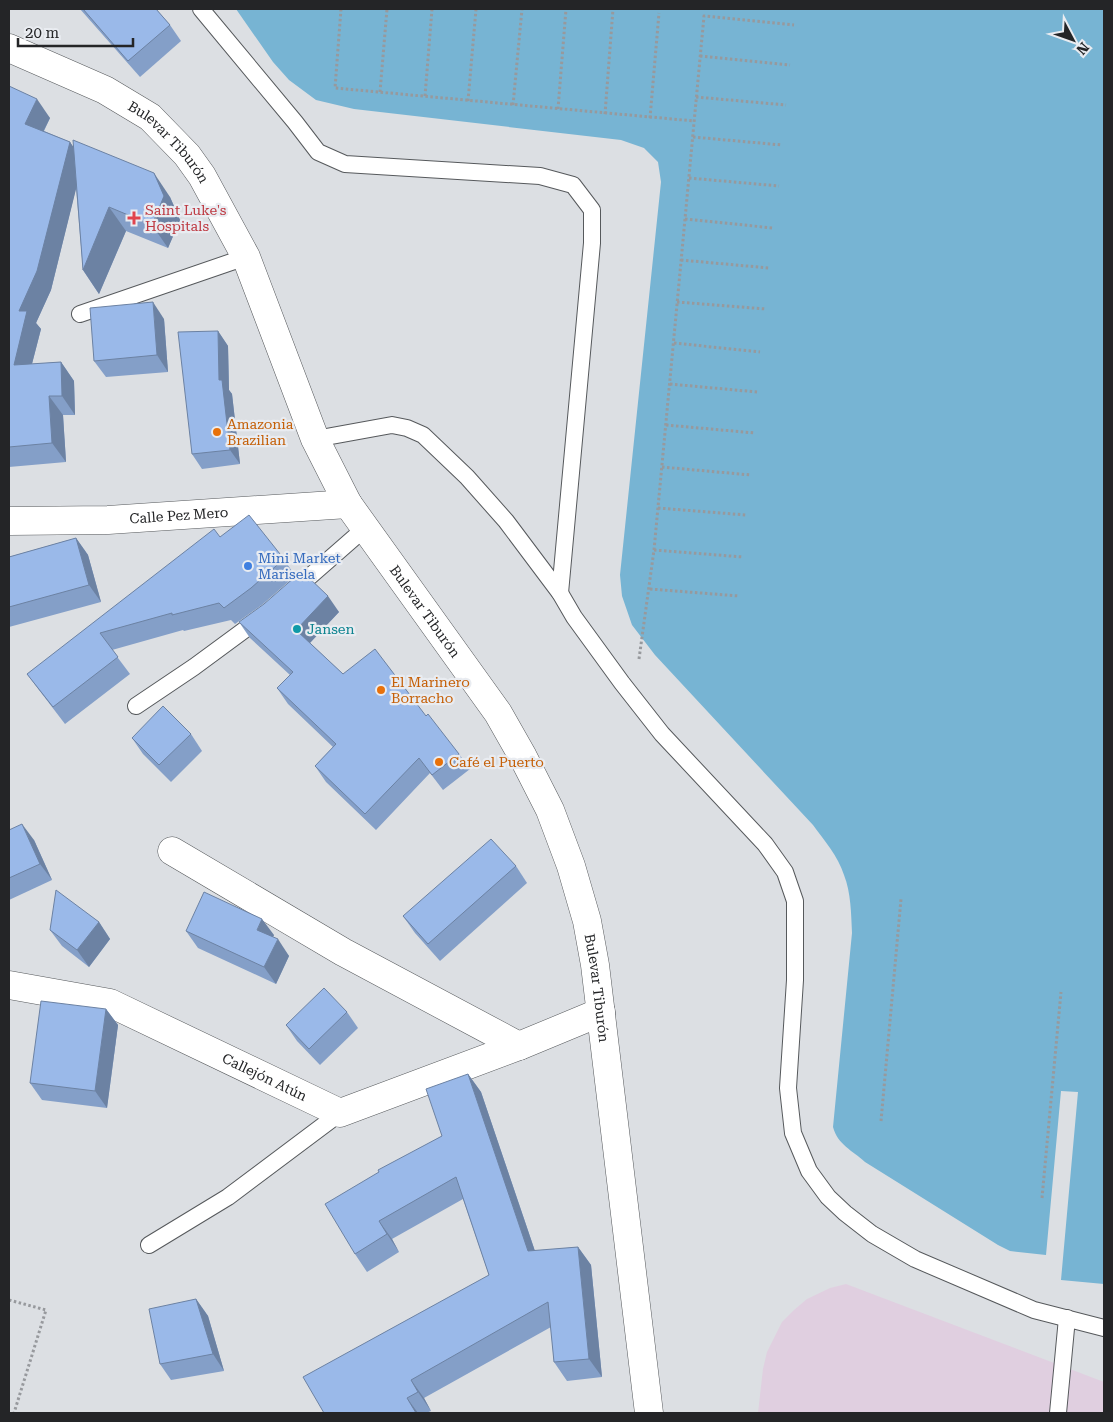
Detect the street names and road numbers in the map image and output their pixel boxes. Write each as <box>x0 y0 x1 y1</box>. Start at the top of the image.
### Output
street label: Bulevar Tiburón <box>125 98 212 186</box>
street label: Calle Pez Mero <box>129 504 229 527</box>
street label: Bulevar Tiburón <box>387 562 463 661</box>
street label: Bulevar Tiburón <box>581 932 612 1043</box>
street label: Callejón Atún <box>220 1050 310 1104</box>

